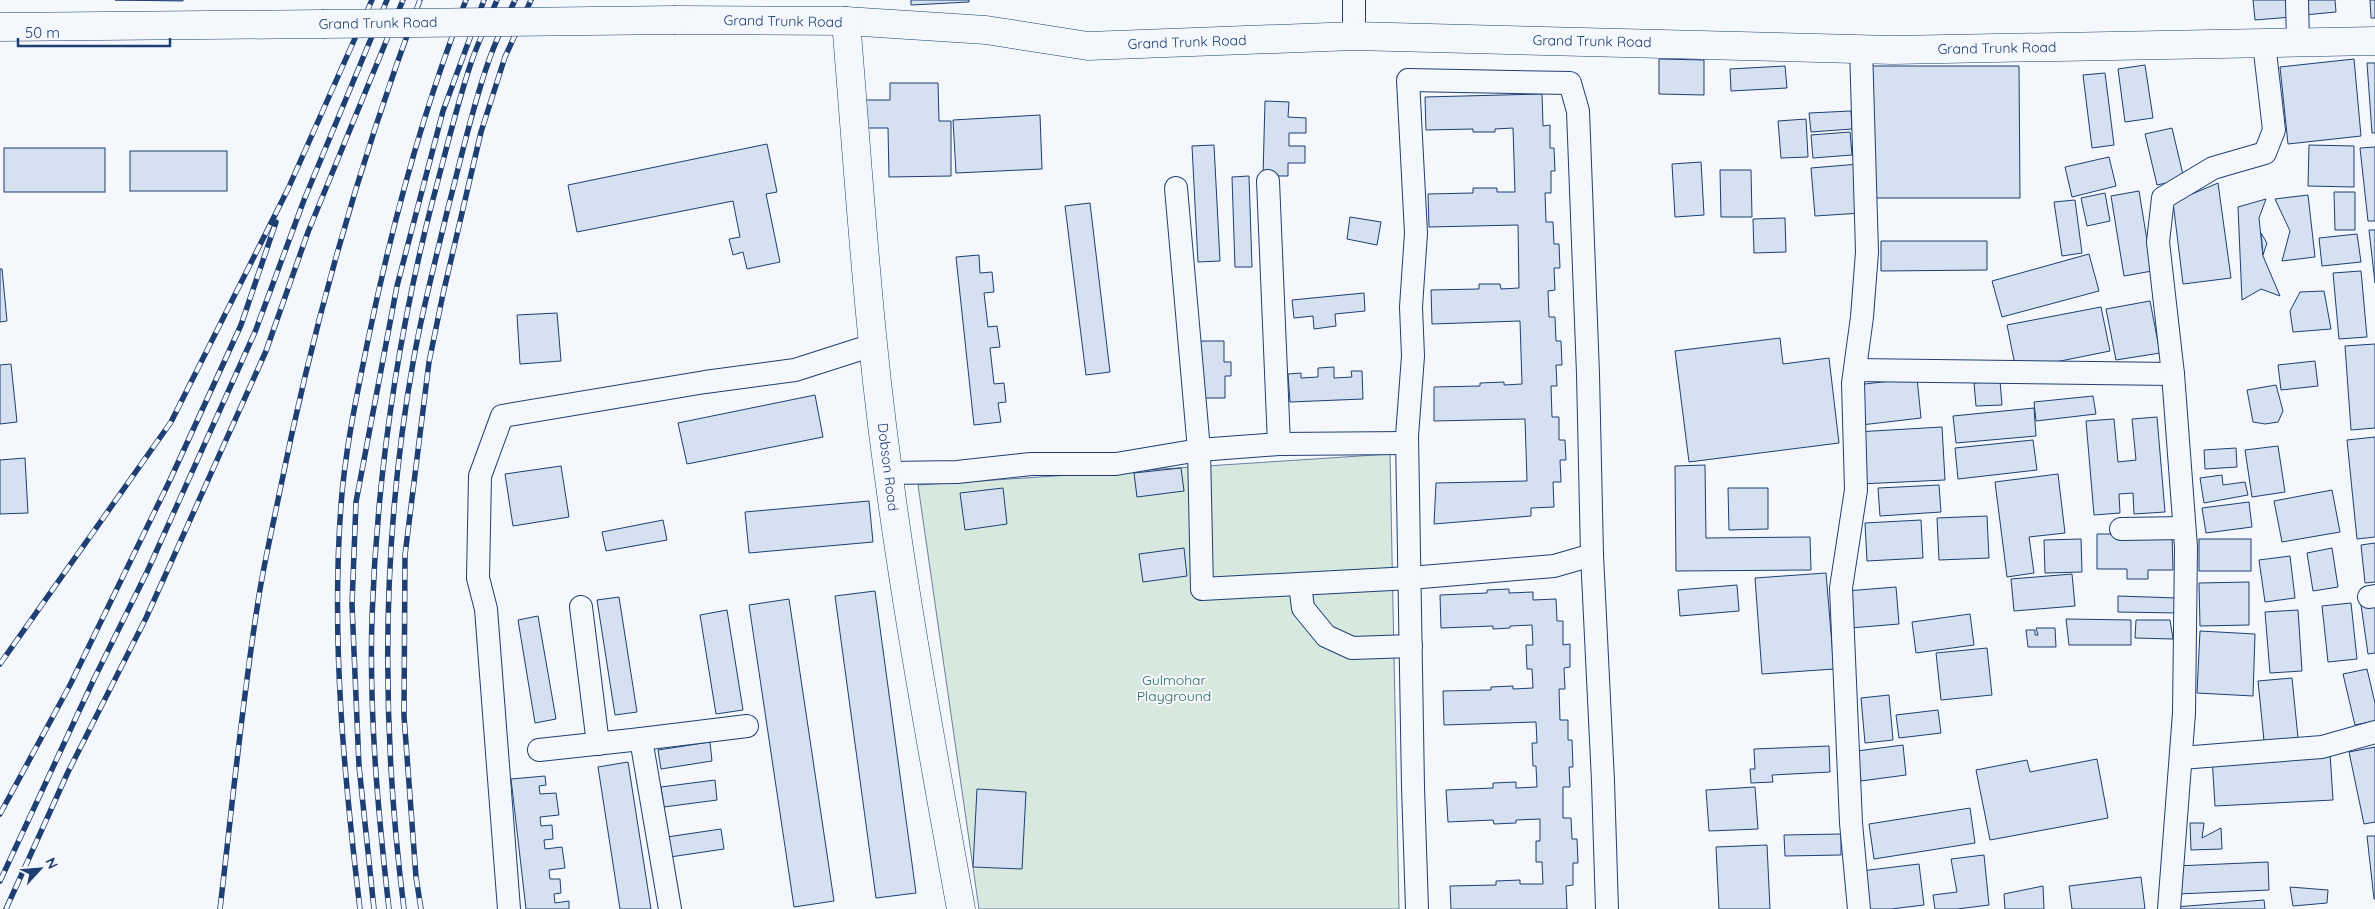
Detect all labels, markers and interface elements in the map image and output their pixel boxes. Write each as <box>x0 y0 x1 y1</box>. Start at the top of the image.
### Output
street label: Grand Trunk Road <box>723 11 843 31</box>
street label: Grand Trunk Road <box>318 13 438 33</box>
scale bar <box>18 15 170 47</box>
text: 50 m <box>25 23 60 42</box>
street label: Grand Trunk Road <box>1127 31 1247 53</box>
street label: Grand Trunk Road <box>1532 31 1652 51</box>
street label: Grand Trunk Road <box>1937 38 2057 58</box>
street label: Dobson Road <box>874 422 902 512</box>
park label: Gulmohar Playground <box>1137 671 1211 705</box>
north arrow <box>15 844 65 894</box>
text: N <box>41 855 62 872</box>

